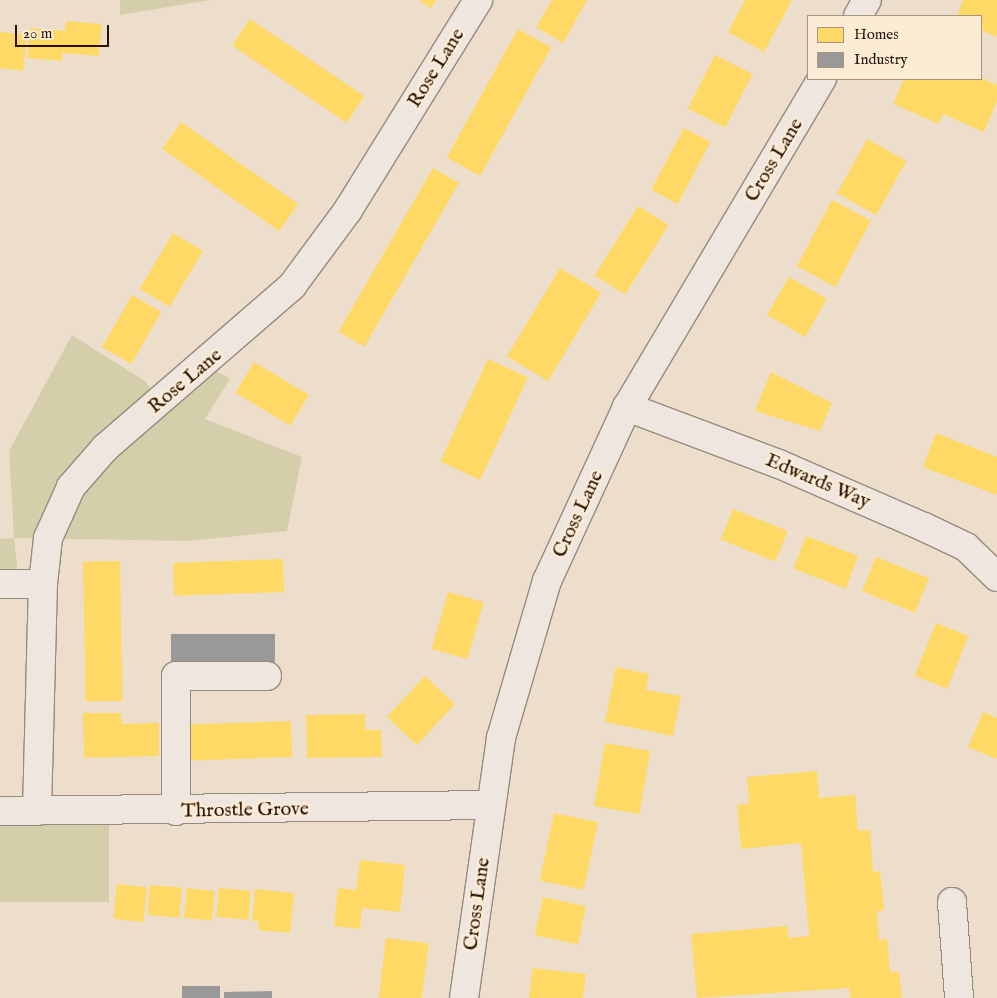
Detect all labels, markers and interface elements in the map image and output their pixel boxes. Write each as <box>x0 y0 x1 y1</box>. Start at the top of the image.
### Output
scale bar <box>18 15 111 47</box>
legend <box>807 15 982 80</box>
text: 20 m <box>23 24 52 43</box>
street label: Rose Lane <box>402 24 470 112</box>
text: Homes <box>854 25 898 44</box>
text: Industry <box>854 50 908 69</box>
street label: Cross Lane <box>740 114 808 206</box>
street label: Rose Lane <box>143 343 227 419</box>
street label: Edwards Way <box>762 448 874 514</box>
street label: Cross Lane <box>547 467 609 561</box>
street label: Throstle Grove <box>181 797 309 823</box>
street label: Cross Lane <box>459 856 495 952</box>

